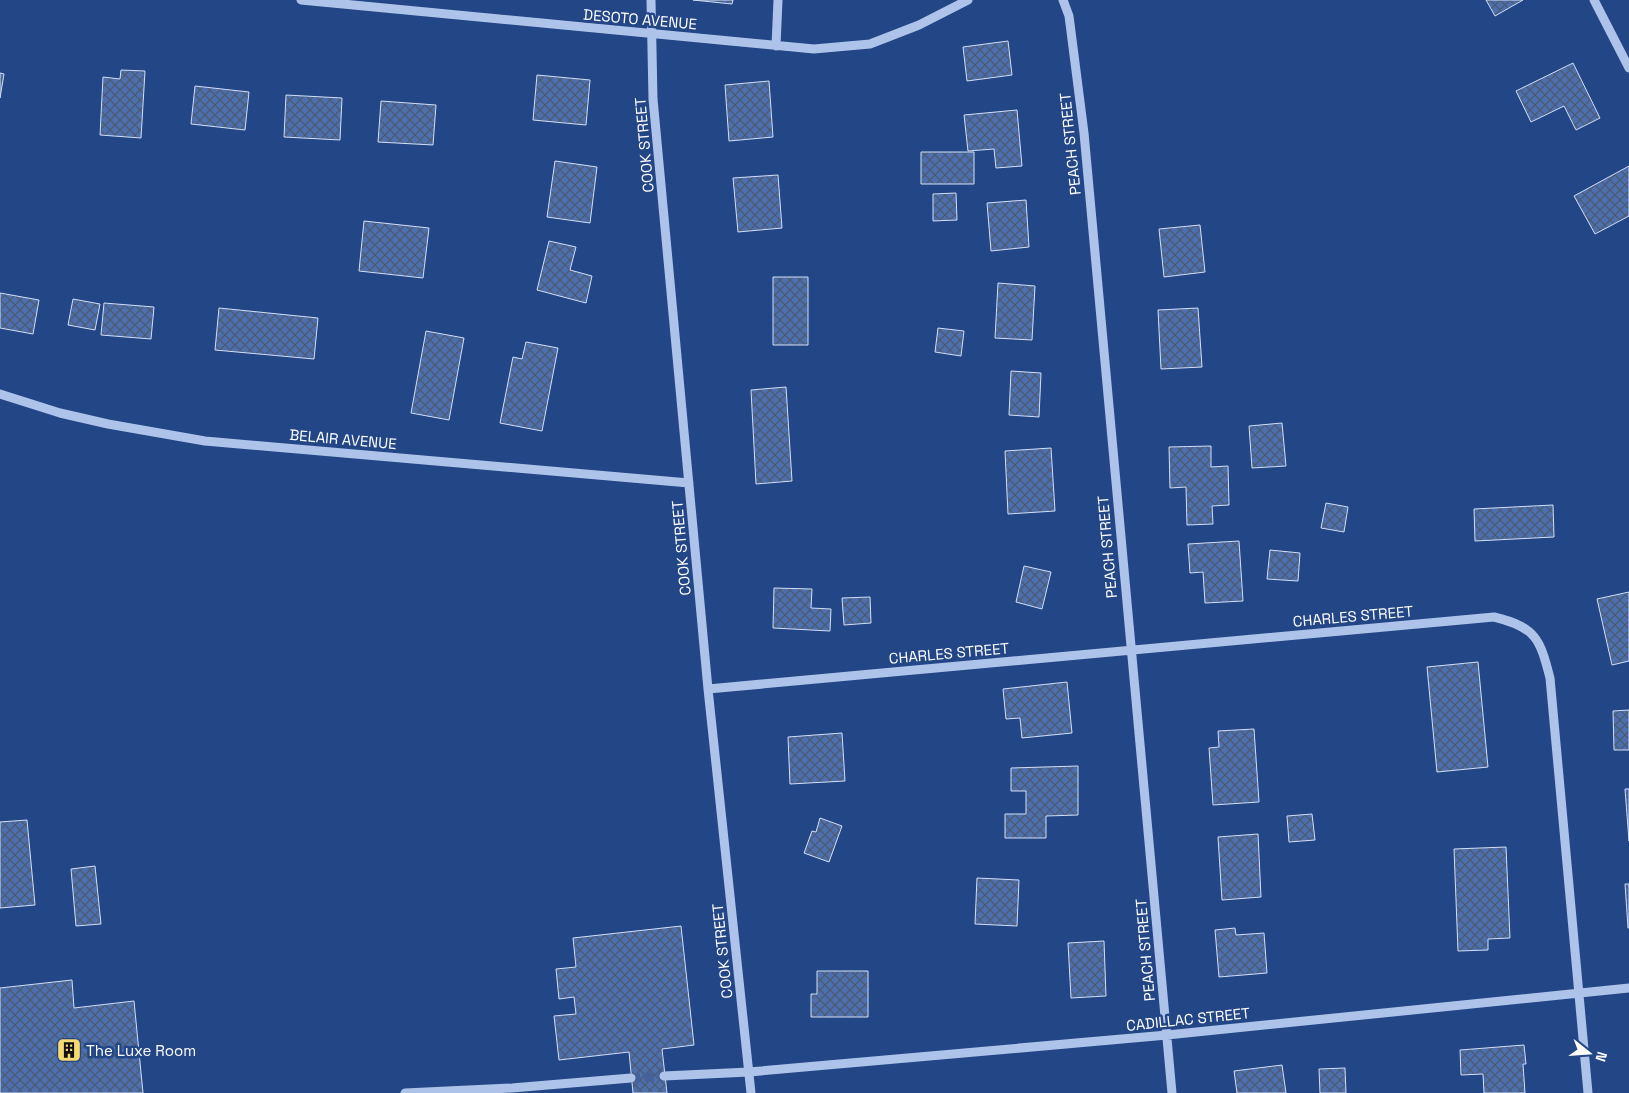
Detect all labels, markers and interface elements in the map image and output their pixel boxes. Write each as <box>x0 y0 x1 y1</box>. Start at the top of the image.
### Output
street label: DESOTO AVENUE <box>582 5 698 33</box>
street label: PEACH STREET <box>1055 92 1085 196</box>
street label: COOK STREET <box>630 96 658 193</box>
street label: BELAIR AVENUE <box>289 425 397 453</box>
street label: PEACH STREET <box>1093 495 1121 599</box>
street label: COOK STREET <box>667 499 695 596</box>
street label: CHARLES STREET <box>1292 601 1414 631</box>
street label: CHARLES STREET <box>888 638 1010 668</box>
street label: PEACH STREET <box>1131 898 1159 1002</box>
street label: COOK STREET <box>708 902 736 999</box>
street label: CADILLAC STREET <box>1125 1003 1251 1035</box>
north arrow <box>1564 1028 1614 1078</box>
building icon: The Luxe Room <box>56 1037 82 1063</box>
place label: The Luxe Room <box>86 1041 196 1060</box>
text: N <box>1591 1050 1611 1064</box>

